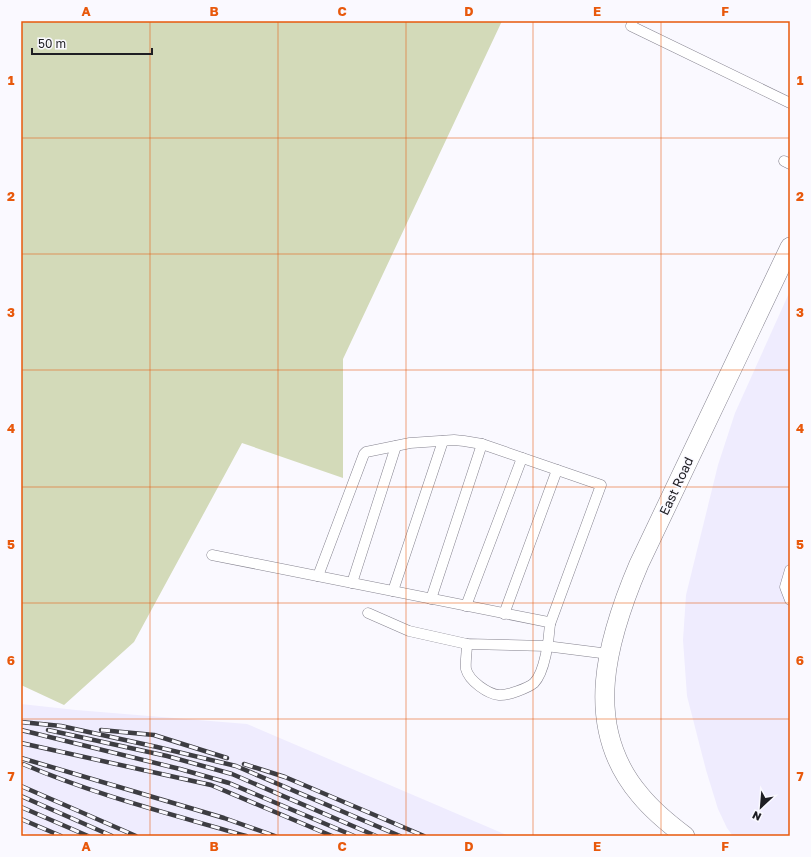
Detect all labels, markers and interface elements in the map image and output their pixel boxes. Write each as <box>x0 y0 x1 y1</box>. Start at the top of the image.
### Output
text: A <box>81 3 91 19</box>
text: B <box>209 3 219 19</box>
text: C <box>337 3 347 19</box>
text: D <box>464 3 474 19</box>
text: E <box>593 3 601 19</box>
text: F <box>721 3 729 19</box>
scale bar <box>32 30 152 56</box>
text: 50 m <box>38 36 66 51</box>
text: 1 <box>8 72 15 88</box>
text: 1 <box>797 72 804 88</box>
text: 2 <box>7 188 15 204</box>
text: 2 <box>796 188 804 204</box>
text: 3 <box>7 304 15 320</box>
text: 3 <box>796 304 804 320</box>
text: 4 <box>7 420 15 436</box>
text: 4 <box>796 420 804 436</box>
street label: East Road <box>656 454 696 518</box>
text: 5 <box>7 536 15 552</box>
text: 5 <box>796 536 804 552</box>
text: 6 <box>7 652 15 668</box>
text: 6 <box>796 652 804 668</box>
text: 7 <box>7 768 15 784</box>
text: 7 <box>796 768 804 784</box>
north arrow <box>741 787 781 827</box>
text: N <box>750 809 763 824</box>
text: A <box>81 838 91 854</box>
text: B <box>209 838 219 854</box>
text: C <box>337 838 347 854</box>
text: D <box>464 838 474 854</box>
text: E <box>593 838 601 854</box>
text: F <box>721 838 729 854</box>

